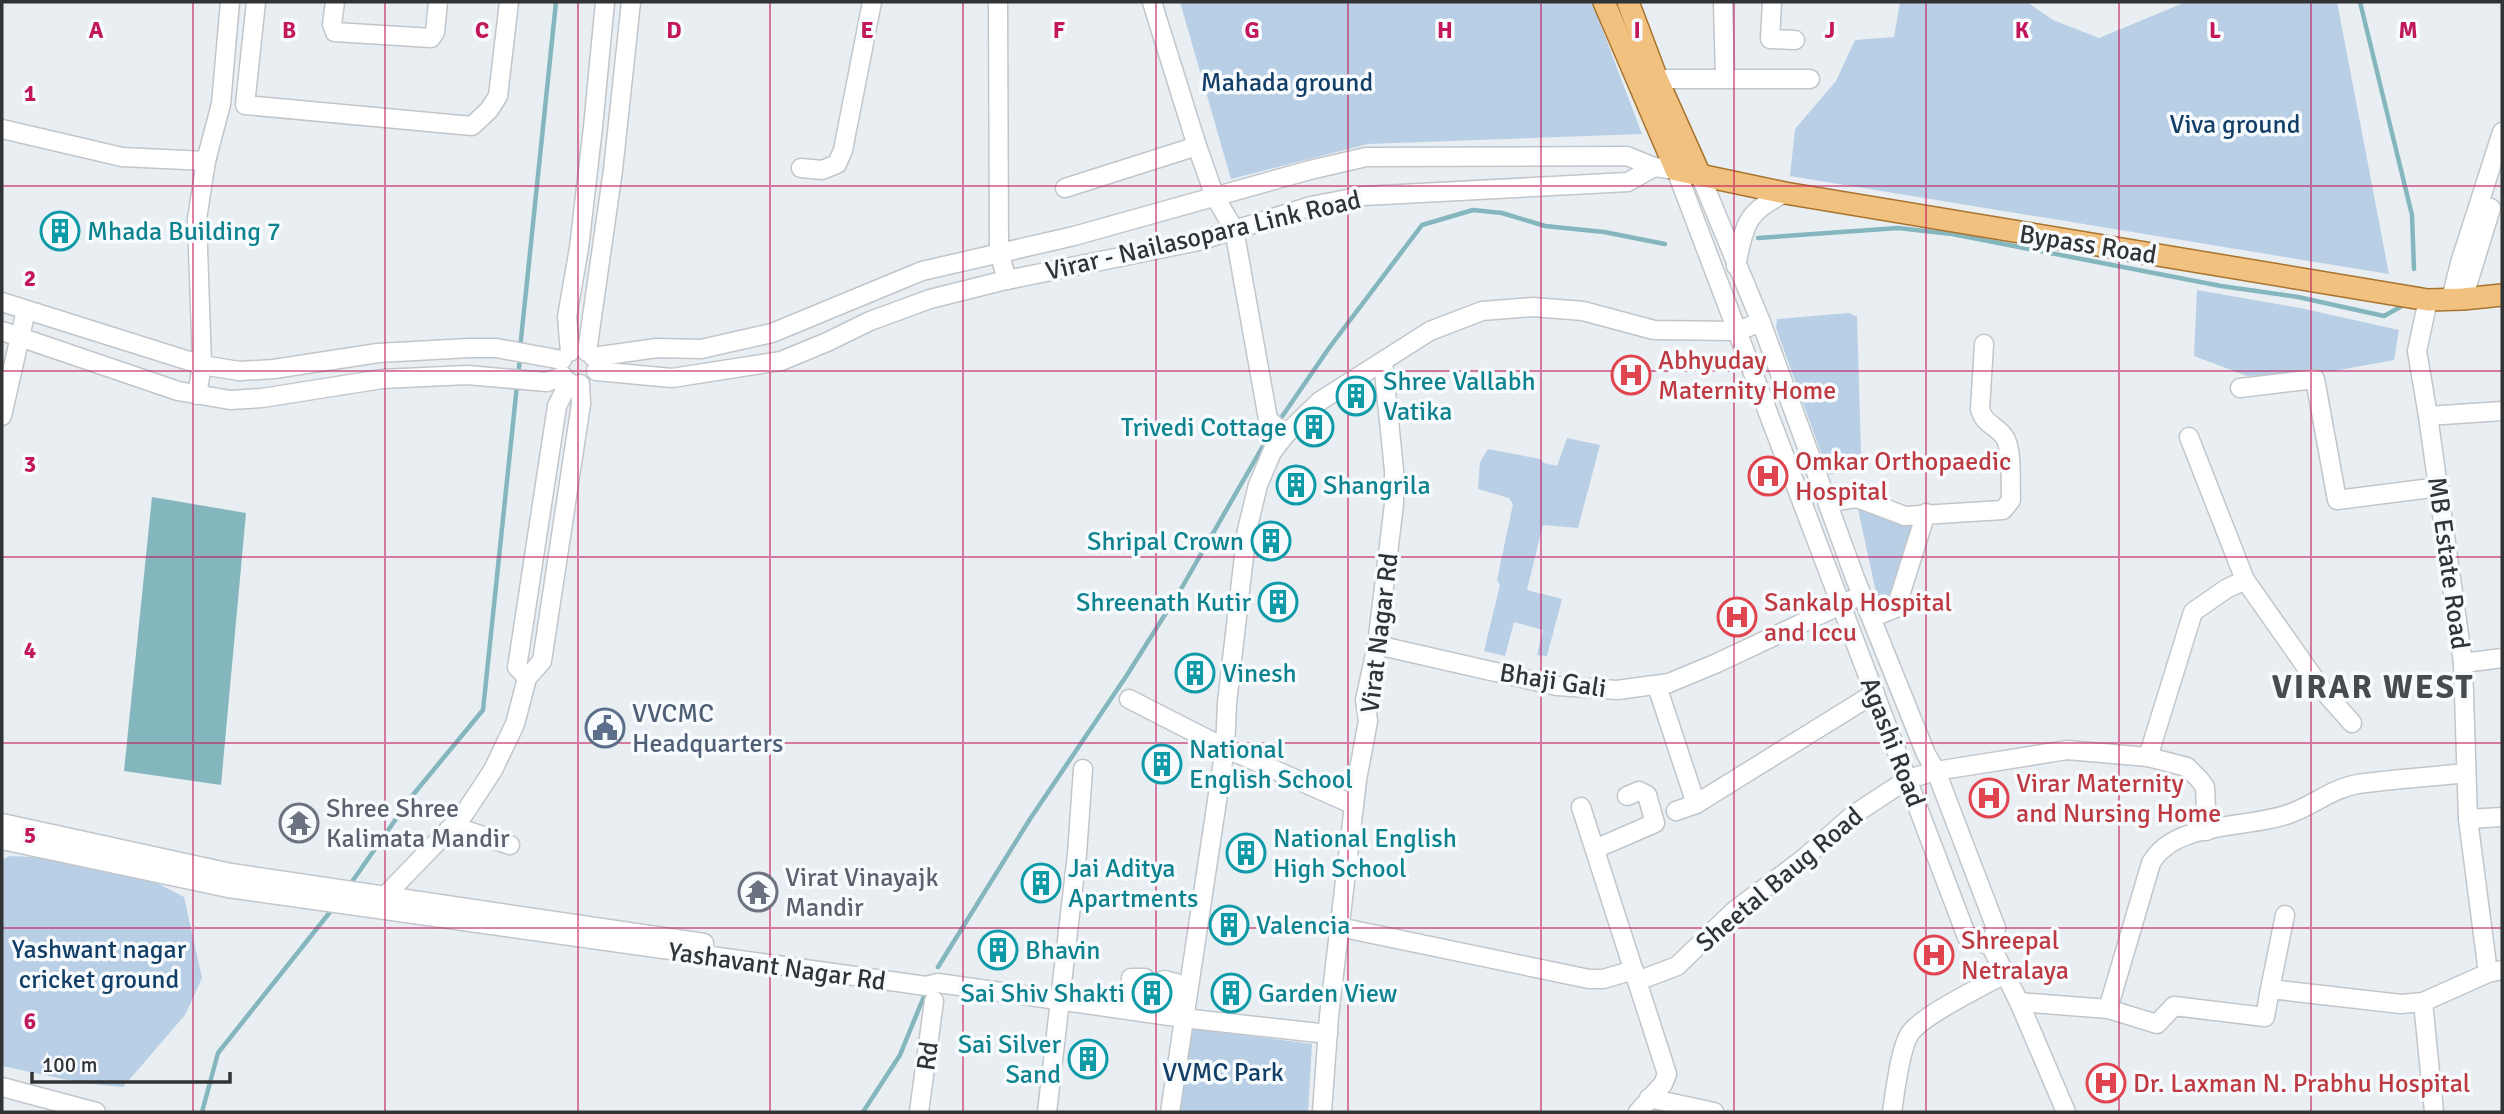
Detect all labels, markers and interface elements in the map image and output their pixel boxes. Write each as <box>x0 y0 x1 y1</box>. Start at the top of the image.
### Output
text: A <box>89 16 104 45</box>
text: B <box>282 16 296 45</box>
text: C <box>475 16 489 45</box>
text: D <box>666 16 682 45</box>
text: E <box>860 16 874 45</box>
text: F <box>1053 16 1065 45</box>
text: G <box>1244 16 1260 45</box>
text: H <box>1437 16 1453 45</box>
text: I <box>1633 16 1641 45</box>
text: J <box>1825 16 1835 45</box>
text: K <box>2015 16 2030 45</box>
text: L <box>2209 16 2221 45</box>
text: M <box>2398 16 2418 45</box>
park label: Mahada ground <box>1201 67 1373 99</box>
text: 1 <box>24 79 36 108</box>
park label: Viva ground <box>2170 109 2300 141</box>
street label: Virar - Nailasopara Link Road <box>1043 184 1364 288</box>
building icon: Mhada Building 7 <box>39 210 81 252</box>
place label: Mhada Building 7 <box>87 216 281 248</box>
street label: Bypass Road <box>2017 218 2159 272</box>
text: 2 <box>24 264 36 293</box>
place label: Abhyuday Maternity Home <box>1658 345 1836 407</box>
hospital icon: Abhyuday Maternity Home <box>1610 354 1652 396</box>
place label: Shree Vallabh Vatika <box>1383 366 1536 428</box>
building icon: Shree Vallabh Vatika <box>1335 375 1377 417</box>
building icon: Trivedi Cottage <box>1293 406 1335 448</box>
place label: Trivedi Cottage <box>1121 412 1287 444</box>
place label: Omkar Orthopaedic Hospital <box>1795 446 2011 508</box>
text: 3 <box>24 450 36 479</box>
hospital icon: Omkar Orthopaedic Hospital <box>1747 455 1789 497</box>
building icon: Shangrila <box>1275 464 1317 506</box>
place label: Shangrila <box>1323 470 1431 502</box>
street label: MB Estate Road <box>2420 475 2476 651</box>
building icon: Shripal Crown <box>1250 520 1292 562</box>
place label: Shripal Crown <box>1087 526 1244 558</box>
street label: Virat Nagar Rd <box>1354 551 1406 715</box>
building icon: Shreenath Kutir <box>1257 581 1299 623</box>
place label: Shreenath Kutir <box>1076 587 1251 619</box>
place label: Sankalp Hospital and Iccu <box>1764 587 1952 649</box>
hospital icon: Sankalp Hospital and Iccu <box>1716 596 1758 638</box>
text: 4 <box>24 636 36 665</box>
building icon: Vinesh <box>1174 652 1216 694</box>
street label: Bhaji Gali <box>1497 657 1608 705</box>
place label: Vinesh <box>1222 658 1297 690</box>
district label: VIRAR WEST <box>2272 667 2474 708</box>
street label: Agashi Road <box>1853 673 1931 812</box>
place label: VVCMC Headquarters <box>632 698 784 760</box>
public building icon: VVCMC Headquarters <box>584 707 626 749</box>
place label: National English School <box>1189 734 1353 796</box>
building icon: National English School <box>1141 743 1183 785</box>
place label: Virar Maternity and Nursing Home <box>2016 768 2221 830</box>
hospital icon: Virar Maternity and Nursing Home <box>1968 777 2010 819</box>
place label: Shree Shree Kalimata Mandir <box>326 793 510 855</box>
street label: Sheetal Baug Road <box>1689 800 1870 959</box>
temple icon: Shree Shree Kalimata Mandir <box>278 802 320 844</box>
text: 5 <box>24 821 36 850</box>
place label: National English High School <box>1273 823 1457 885</box>
building icon: National English High School <box>1225 832 1267 874</box>
place label: Jai Aditya Apartments <box>1068 853 1198 915</box>
place label: Virat Vinayajk Mandir <box>785 862 938 924</box>
building icon: Jai Aditya Apartments <box>1020 862 1062 904</box>
temple icon: Virat Vinayajk Mandir <box>737 871 779 913</box>
building icon: Valencia <box>1208 904 1250 946</box>
place label: Valencia <box>1256 910 1350 942</box>
place label: Shreepal Netralaya <box>1961 925 2069 987</box>
building icon: Bhavin <box>977 929 1019 971</box>
park label: Yashwant nagar cricket ground <box>12 934 187 996</box>
hospital icon: Shreepal Netralaya <box>1913 934 1955 976</box>
place label: Bhavin <box>1025 935 1100 967</box>
street label: Yashavant Nagar Rd <box>666 936 888 998</box>
building icon: Sai Shiv Shakti <box>1131 972 1173 1014</box>
building icon: Garden View <box>1210 972 1252 1014</box>
place label: Sai Shiv Shakti <box>960 978 1125 1010</box>
place label: Garden View <box>1258 978 1398 1010</box>
text: 6 <box>24 1007 36 1036</box>
place label: Sai Silver Sand <box>958 1029 1061 1091</box>
building icon: Sai Silver Sand <box>1067 1038 1109 1080</box>
scale bar <box>32 1040 229 1084</box>
street label: Rd <box>910 1040 946 1073</box>
text: 100 m <box>42 1052 97 1078</box>
park label: VVMC Park <box>1162 1057 1284 1089</box>
hospital icon: Dr. Laxman N. Prabhu Hospital <box>2085 1062 2127 1104</box>
place label: Dr. Laxman N. Prabhu Hospital <box>2133 1068 2471 1100</box>

